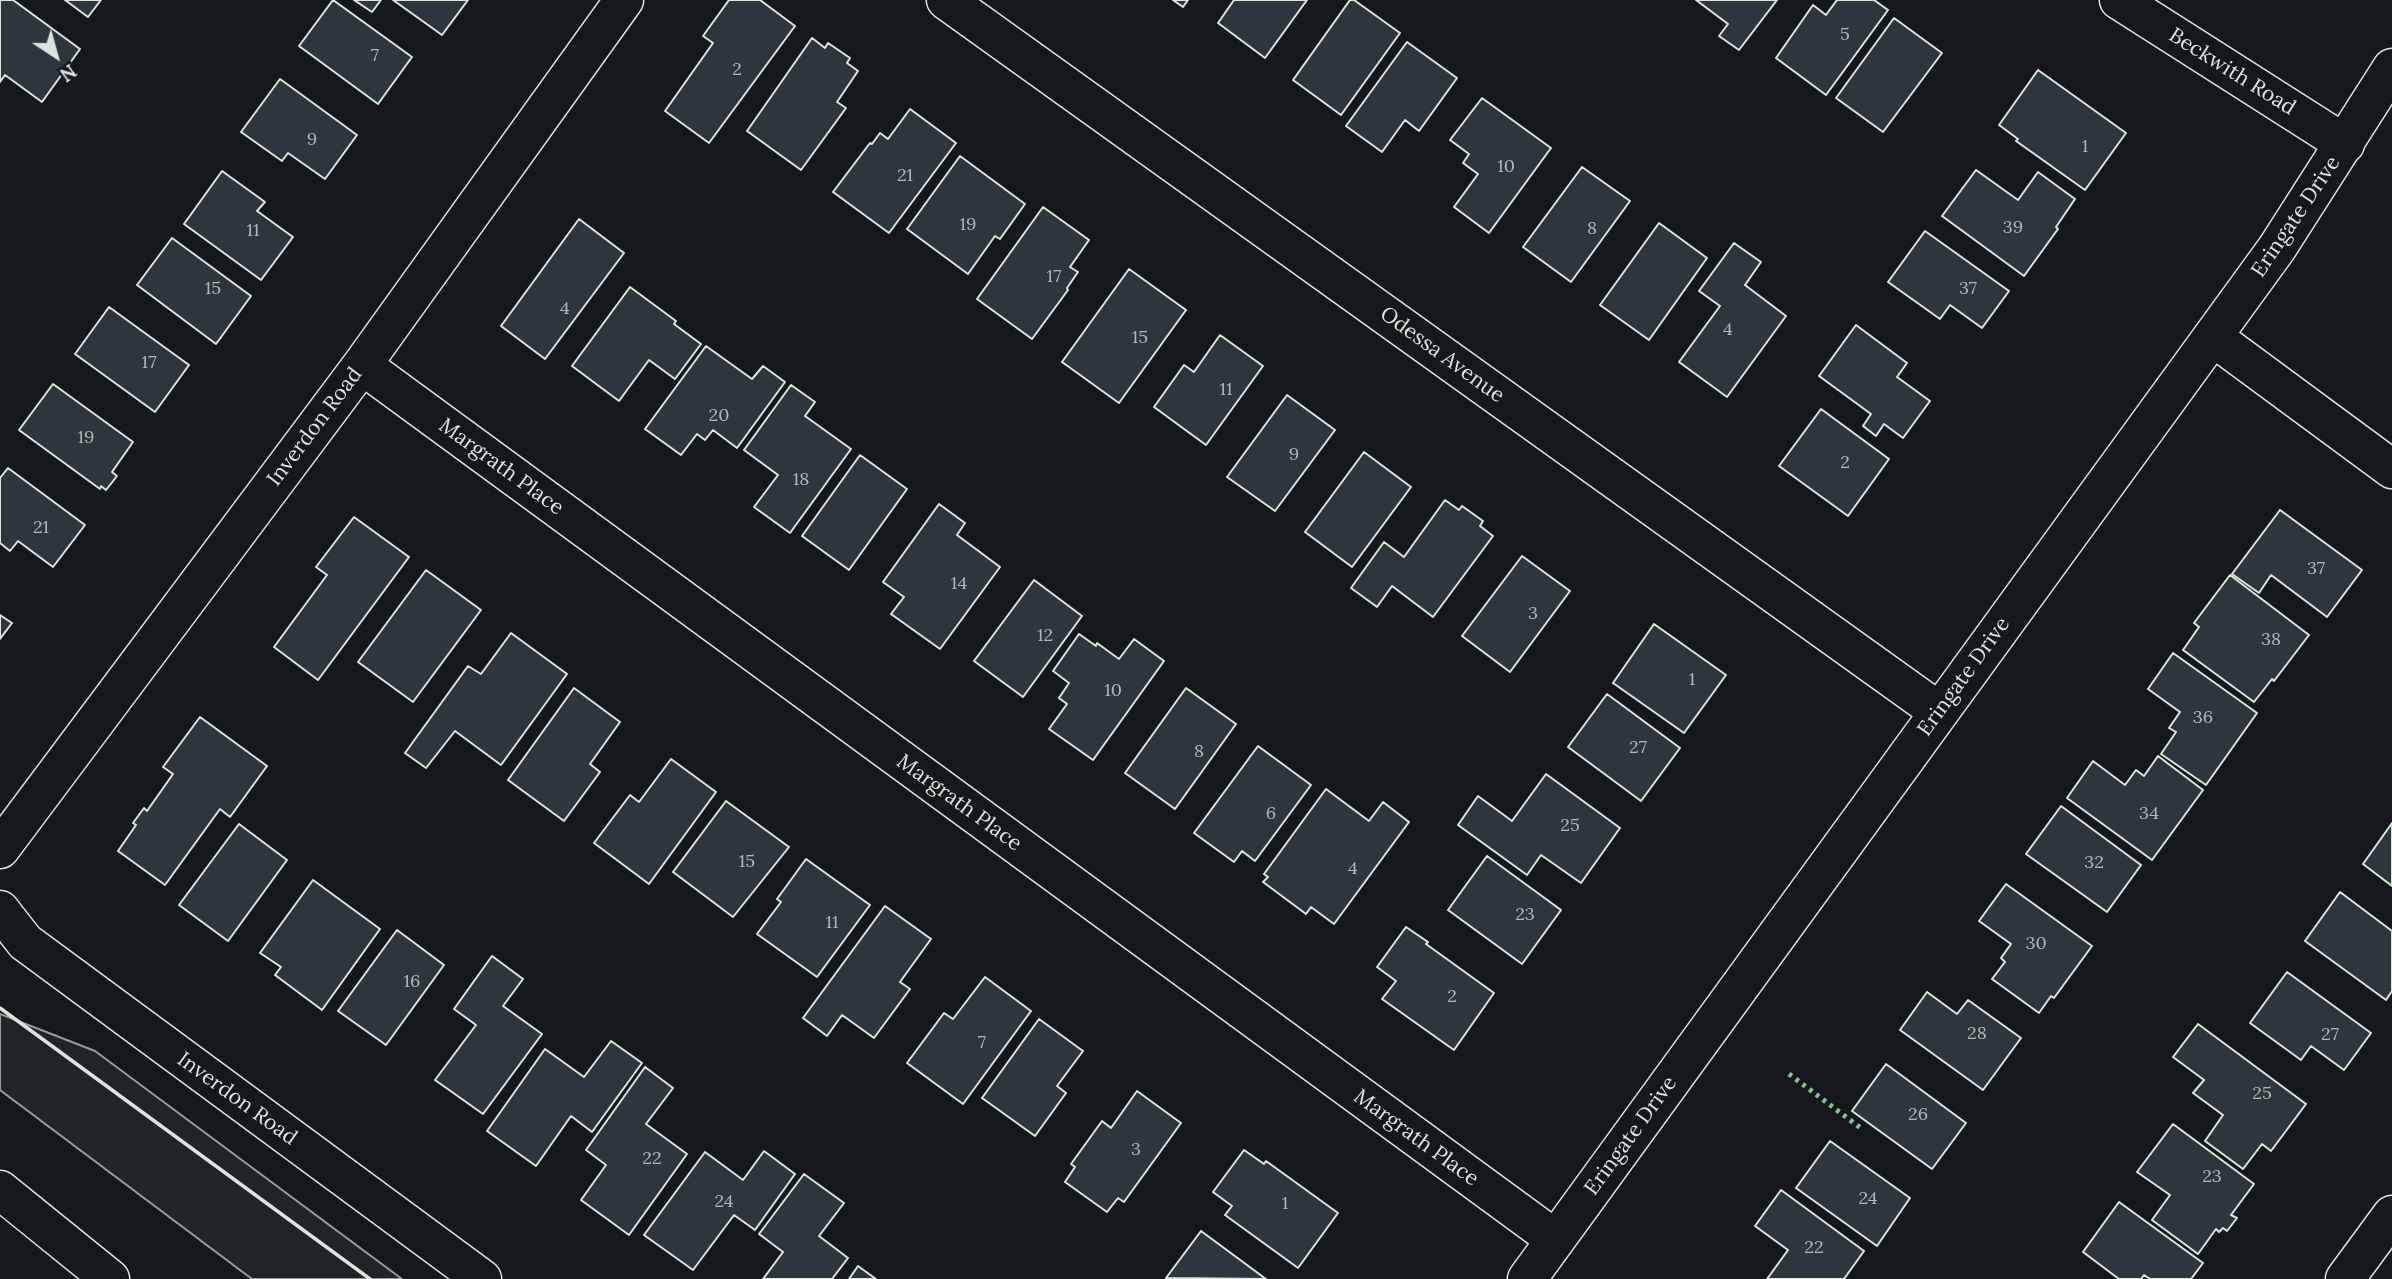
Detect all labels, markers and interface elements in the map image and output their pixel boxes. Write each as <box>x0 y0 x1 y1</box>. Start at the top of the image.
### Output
north arrow <box>21 21 91 91</box>
street label: Beckwith Road <box>2164 23 2300 121</box>
house number: 5 <box>1840 24 1850 46</box>
house number: 7 <box>371 45 379 67</box>
text: N <box>55 59 81 87</box>
house number: 2 <box>732 59 742 81</box>
house number: 9 <box>307 129 317 151</box>
house number: 1 <box>2082 136 2088 158</box>
street label: Eringate Drive <box>2246 152 2346 282</box>
house number: 10 <box>1497 156 1515 178</box>
house number: 21 <box>897 165 913 187</box>
house number: 19 <box>960 214 976 236</box>
house number: 39 <box>2003 217 2023 239</box>
house number: 8 <box>1587 218 1597 240</box>
house number: 11 <box>246 220 260 242</box>
house number: 17 <box>1047 266 1061 288</box>
house number: 15 <box>205 278 221 300</box>
house number: 37 <box>1959 278 1977 300</box>
house number: 4 <box>560 298 570 320</box>
street label: Odessa Avenue <box>1375 301 1509 409</box>
house number: 4 <box>1723 319 1733 341</box>
house number: 15 <box>1132 327 1148 349</box>
house number: 17 <box>142 352 156 374</box>
street label: Inverdon Road <box>262 363 368 491</box>
house number: 11 <box>1219 379 1233 401</box>
house number: 20 <box>709 405 729 427</box>
street label: Margrath Place <box>434 413 568 521</box>
house number: 19 <box>78 427 94 449</box>
house number: 9 <box>1289 444 1299 466</box>
house number: 2 <box>1840 452 1850 474</box>
house number: 18 <box>793 469 809 491</box>
house number: 21 <box>33 517 49 539</box>
house number: 37 <box>2307 558 2325 580</box>
house number: 14 <box>951 573 967 595</box>
house number: 3 <box>1528 603 1538 625</box>
street label: Eringate Drive <box>1912 613 2016 741</box>
house number: 12 <box>1037 625 1053 647</box>
house number: 38 <box>2261 629 2281 651</box>
house number: 1 <box>1689 669 1695 691</box>
house number: 10 <box>1104 680 1122 702</box>
house number: 36 <box>2193 707 2213 729</box>
house number: 27 <box>1629 737 1647 759</box>
house number: 8 <box>1194 741 1204 763</box>
street label: Margrath Place <box>892 749 1026 857</box>
house number: 6 <box>1266 803 1276 825</box>
house number: 34 <box>2139 803 2159 825</box>
house number: 25 <box>1560 815 1580 837</box>
house number: 15 <box>739 851 755 873</box>
house number: 32 <box>2084 852 2104 874</box>
house number: 4 <box>1348 858 1358 880</box>
house number: 23 <box>1515 904 1535 926</box>
house number: 11 <box>825 912 839 934</box>
house number: 30 <box>2025 933 2047 955</box>
house number: 16 <box>404 971 420 993</box>
house number: 2 <box>1447 986 1457 1008</box>
house number: 28 <box>1967 1023 1987 1045</box>
house number: 27 <box>2321 1024 2339 1046</box>
house number: 7 <box>978 1032 986 1054</box>
street label: Inverdon Road <box>172 1047 302 1151</box>
street label: Eringate Drive <box>1579 1072 1683 1200</box>
house number: 25 <box>2252 1083 2272 1105</box>
street label: Margrath Place <box>1349 1084 1483 1192</box>
house number: 26 <box>1908 1104 1928 1126</box>
house number: 3 <box>1131 1139 1141 1161</box>
house number: 22 <box>642 1148 662 1170</box>
house number: 23 <box>2202 1166 2222 1188</box>
house number: 24 <box>1858 1188 1878 1210</box>
house number: 24 <box>714 1191 734 1213</box>
house number: 1 <box>1282 1193 1288 1215</box>
house number: 22 <box>1804 1237 1824 1259</box>

